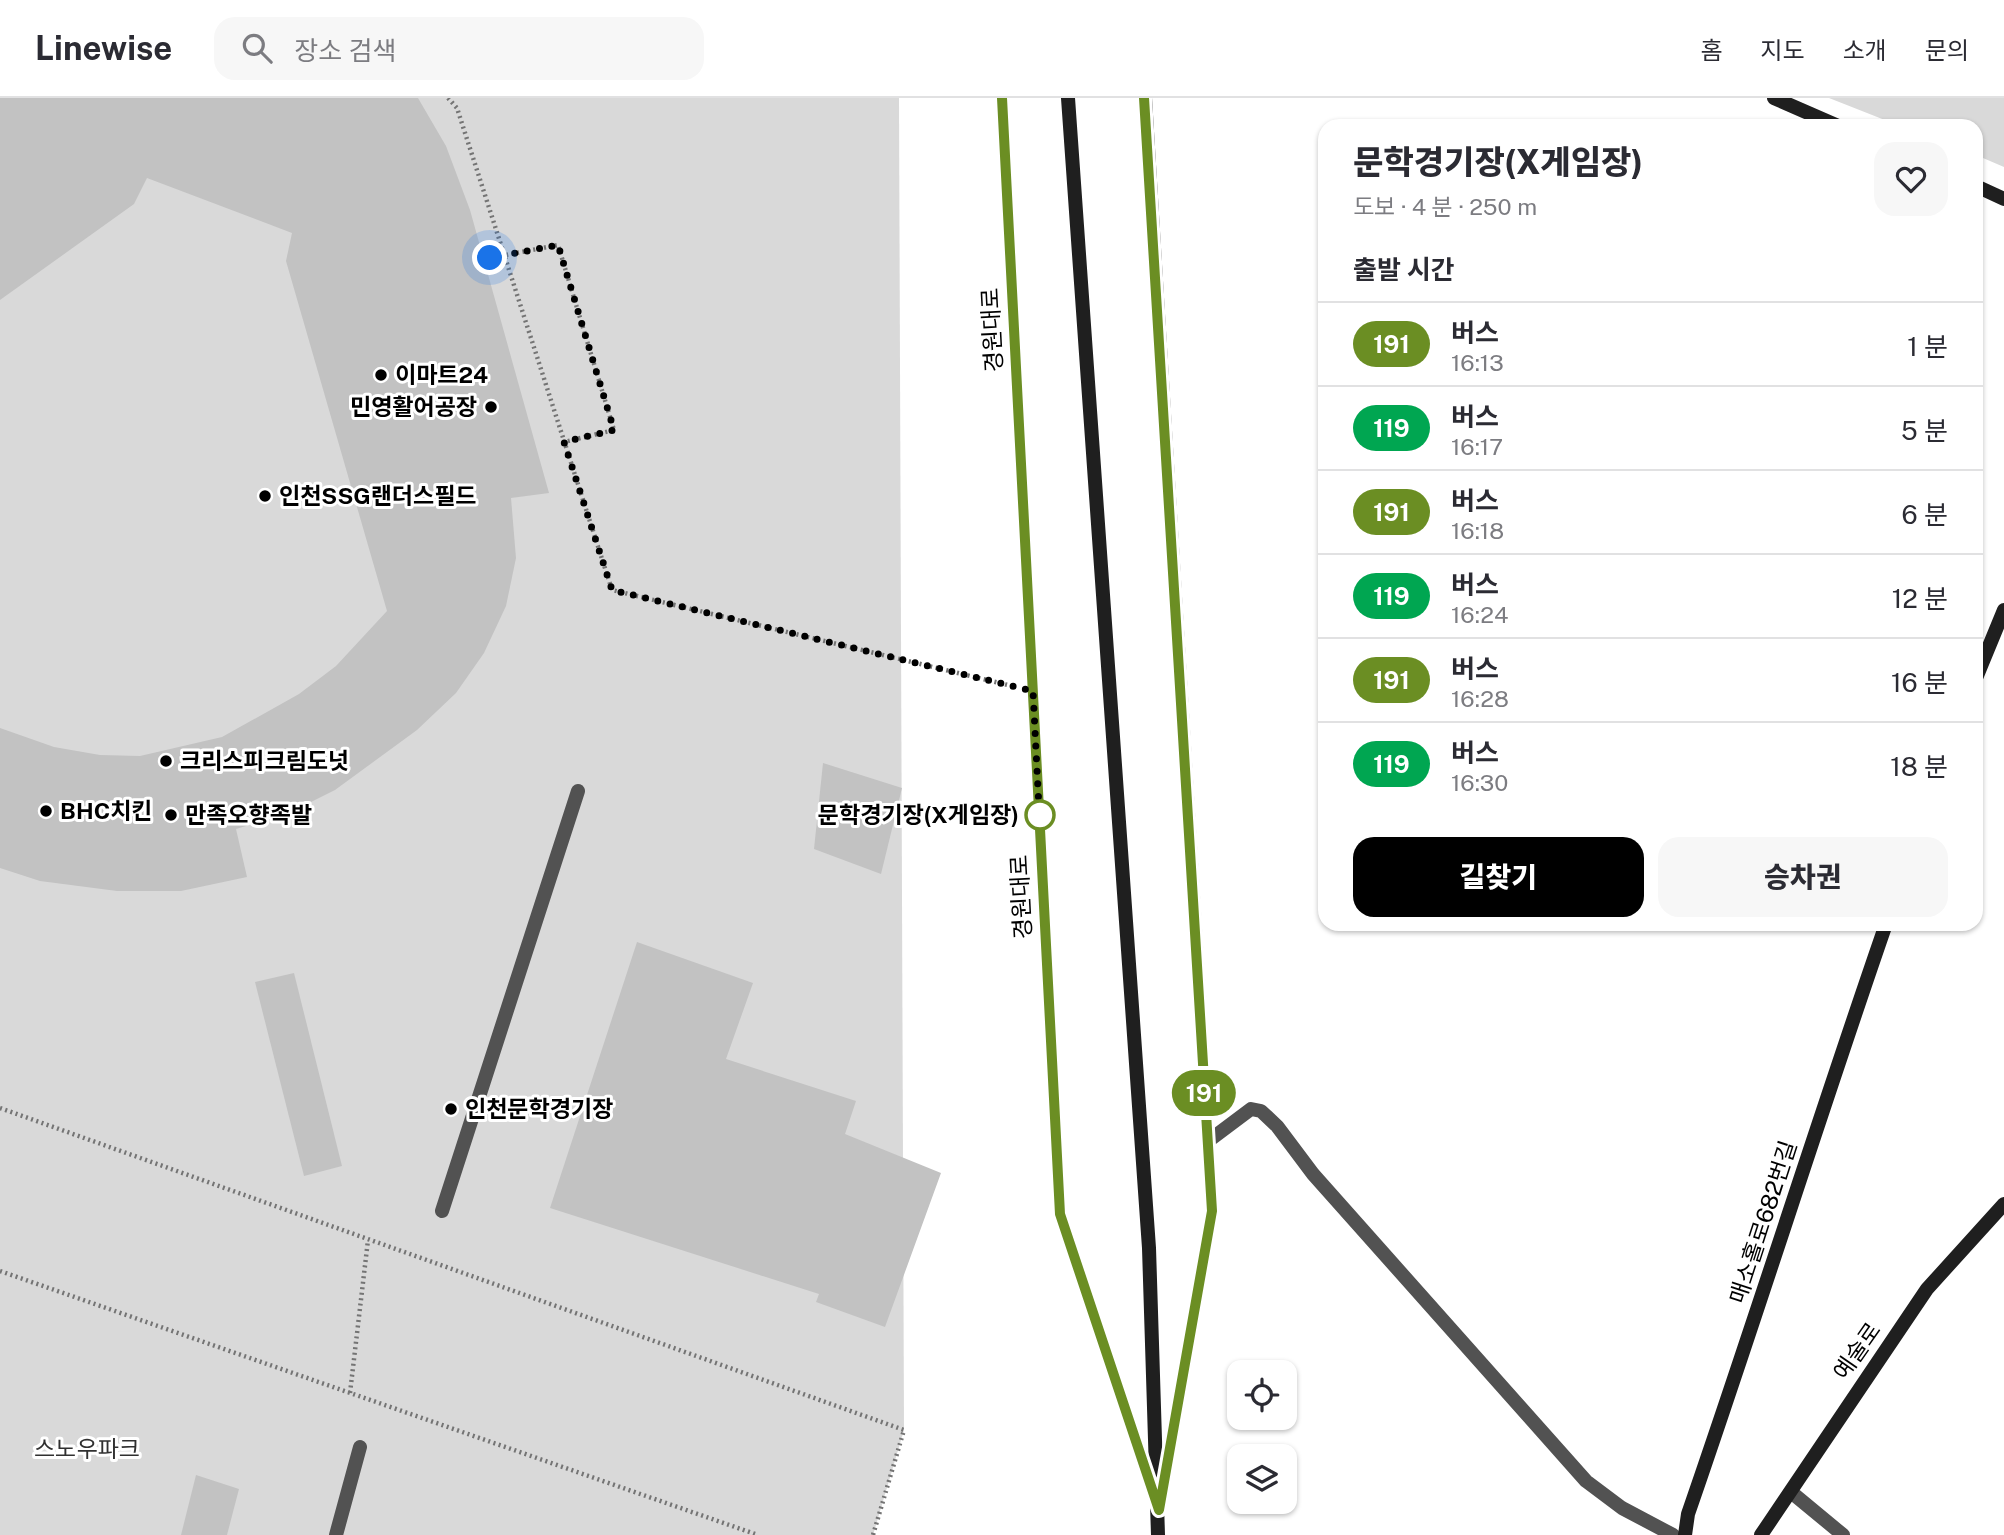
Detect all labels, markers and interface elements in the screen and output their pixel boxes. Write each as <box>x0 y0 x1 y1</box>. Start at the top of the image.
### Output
search box <box>214 17 704 80</box>
text: Linewise <box>35 29 172 67</box>
icon: search <box>238 29 276 67</box>
text: 장소 검색 <box>294 35 396 66</box>
text: 홈 <box>1700 36 1722 64</box>
text: 지도 <box>1760 36 1805 64</box>
text: 소개 <box>1843 36 1887 64</box>
text: 문의 <box>1925 36 1969 64</box>
button: heart <box>1874 142 1948 216</box>
text: 문학경기장(X게임장) <box>1353 143 1643 181</box>
text: 도보 · 4 분 · 250 m <box>1353 193 1537 220</box>
your location <box>472 240 507 275</box>
text: 출발 시간 <box>1353 254 1455 285</box>
street label: 경원대로 <box>976 287 1007 373</box>
text: 버스 <box>1451 317 1499 348</box>
text: 191 <box>1373 330 1410 358</box>
text: 1 분 <box>1907 331 1948 362</box>
text: 16:13 <box>1451 349 1504 376</box>
place label: 이마트24 <box>395 361 488 388</box>
marker: 이마트24 <box>373 367 389 383</box>
place label: 민영활어공장 <box>350 393 477 420</box>
marker: 민영활어공장 <box>483 399 499 415</box>
text: 버스 <box>1451 401 1499 432</box>
text: 119 <box>1373 414 1410 442</box>
text: 5 분 <box>1901 415 1948 446</box>
text: 16:17 <box>1451 433 1503 460</box>
place label: 인천SSG랜더스필드 <box>279 482 476 509</box>
text: 버스 <box>1451 485 1499 516</box>
marker: 인천SSG랜더스필드 <box>257 488 273 504</box>
text: 191 <box>1373 498 1410 526</box>
text: 6 분 <box>1902 499 1948 530</box>
text: 16:18 <box>1451 517 1504 544</box>
text: 버스 <box>1451 569 1499 600</box>
text: 119 <box>1373 582 1410 610</box>
text: 12 분 <box>1892 583 1948 614</box>
text: 16:24 <box>1451 601 1509 628</box>
text: 버스 <box>1451 653 1499 684</box>
text: 191 <box>1373 666 1410 694</box>
text: 16 분 <box>1891 667 1948 698</box>
text: 16:28 <box>1451 685 1509 712</box>
text: 버스 <box>1451 737 1499 768</box>
place label: 크리스피크림도넛 <box>180 747 349 774</box>
text: 119 <box>1373 750 1410 778</box>
text: 18 분 <box>1890 751 1948 782</box>
marker: 크리스피크림도넛 <box>158 753 174 769</box>
text: 16:30 <box>1451 769 1508 796</box>
place label: BHC치킨 <box>60 797 153 824</box>
marker: 문학경기장(X게임장) <box>1025 800 1055 830</box>
place label: 만족오향족발 <box>185 801 312 828</box>
place label: 문학경기장(X게임장) <box>818 801 1019 828</box>
marker: BHC치킨 <box>38 803 54 819</box>
marker: 만족오향족발 <box>163 807 179 823</box>
button: 길찾기 <box>1353 837 1644 917</box>
button: 승차권 <box>1658 837 1948 917</box>
street label: 경원대로 <box>1005 854 1036 940</box>
line badge: 191 <box>1164 1070 1244 1116</box>
text: 191 <box>1186 1079 1222 1107</box>
place label: 인천문학경기장 <box>465 1095 613 1122</box>
marker: 인천문학경기장 <box>443 1101 459 1117</box>
street label: 매소홀로682번길 <box>1723 1137 1802 1307</box>
street label: 예술로 <box>1827 1317 1886 1384</box>
map controls <box>1227 1360 1297 1514</box>
button: locate <box>1227 1360 1297 1430</box>
park label: 스노우파크 <box>34 1435 140 1462</box>
button: layers <box>1227 1444 1297 1514</box>

